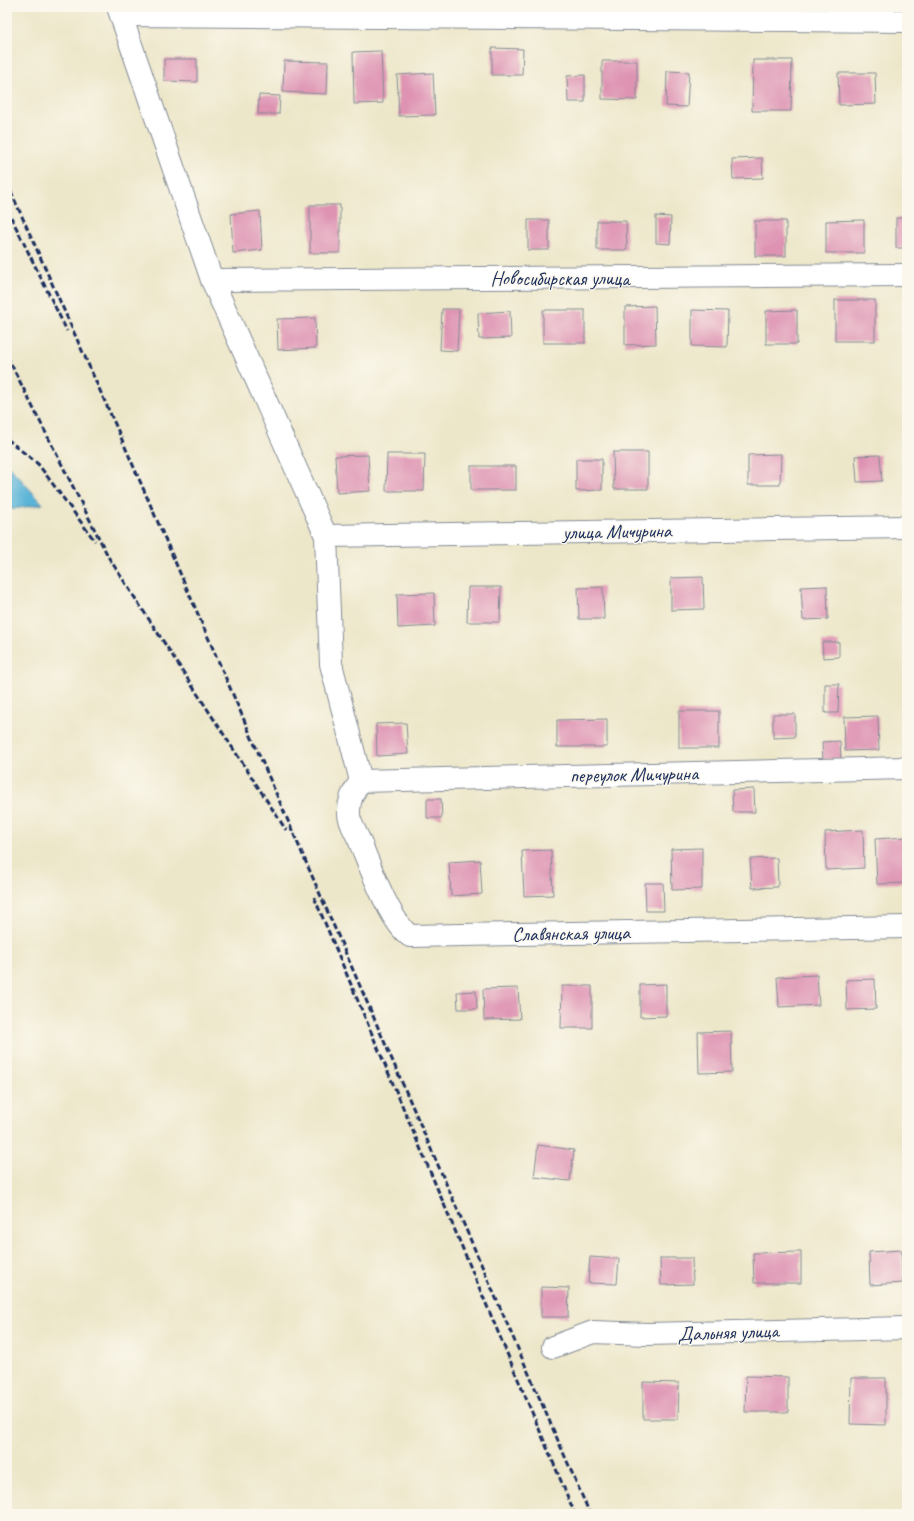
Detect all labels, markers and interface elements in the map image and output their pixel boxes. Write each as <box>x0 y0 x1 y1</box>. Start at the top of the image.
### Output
street label: Новосибирская улица <box>491 266 631 291</box>
street label: улица Мичурина <box>561 518 673 545</box>
street label: переулок Мичурина <box>570 761 700 788</box>
street label: Славянская улица <box>512 920 631 947</box>
street label: Дальняя улица <box>677 1318 781 1347</box>

